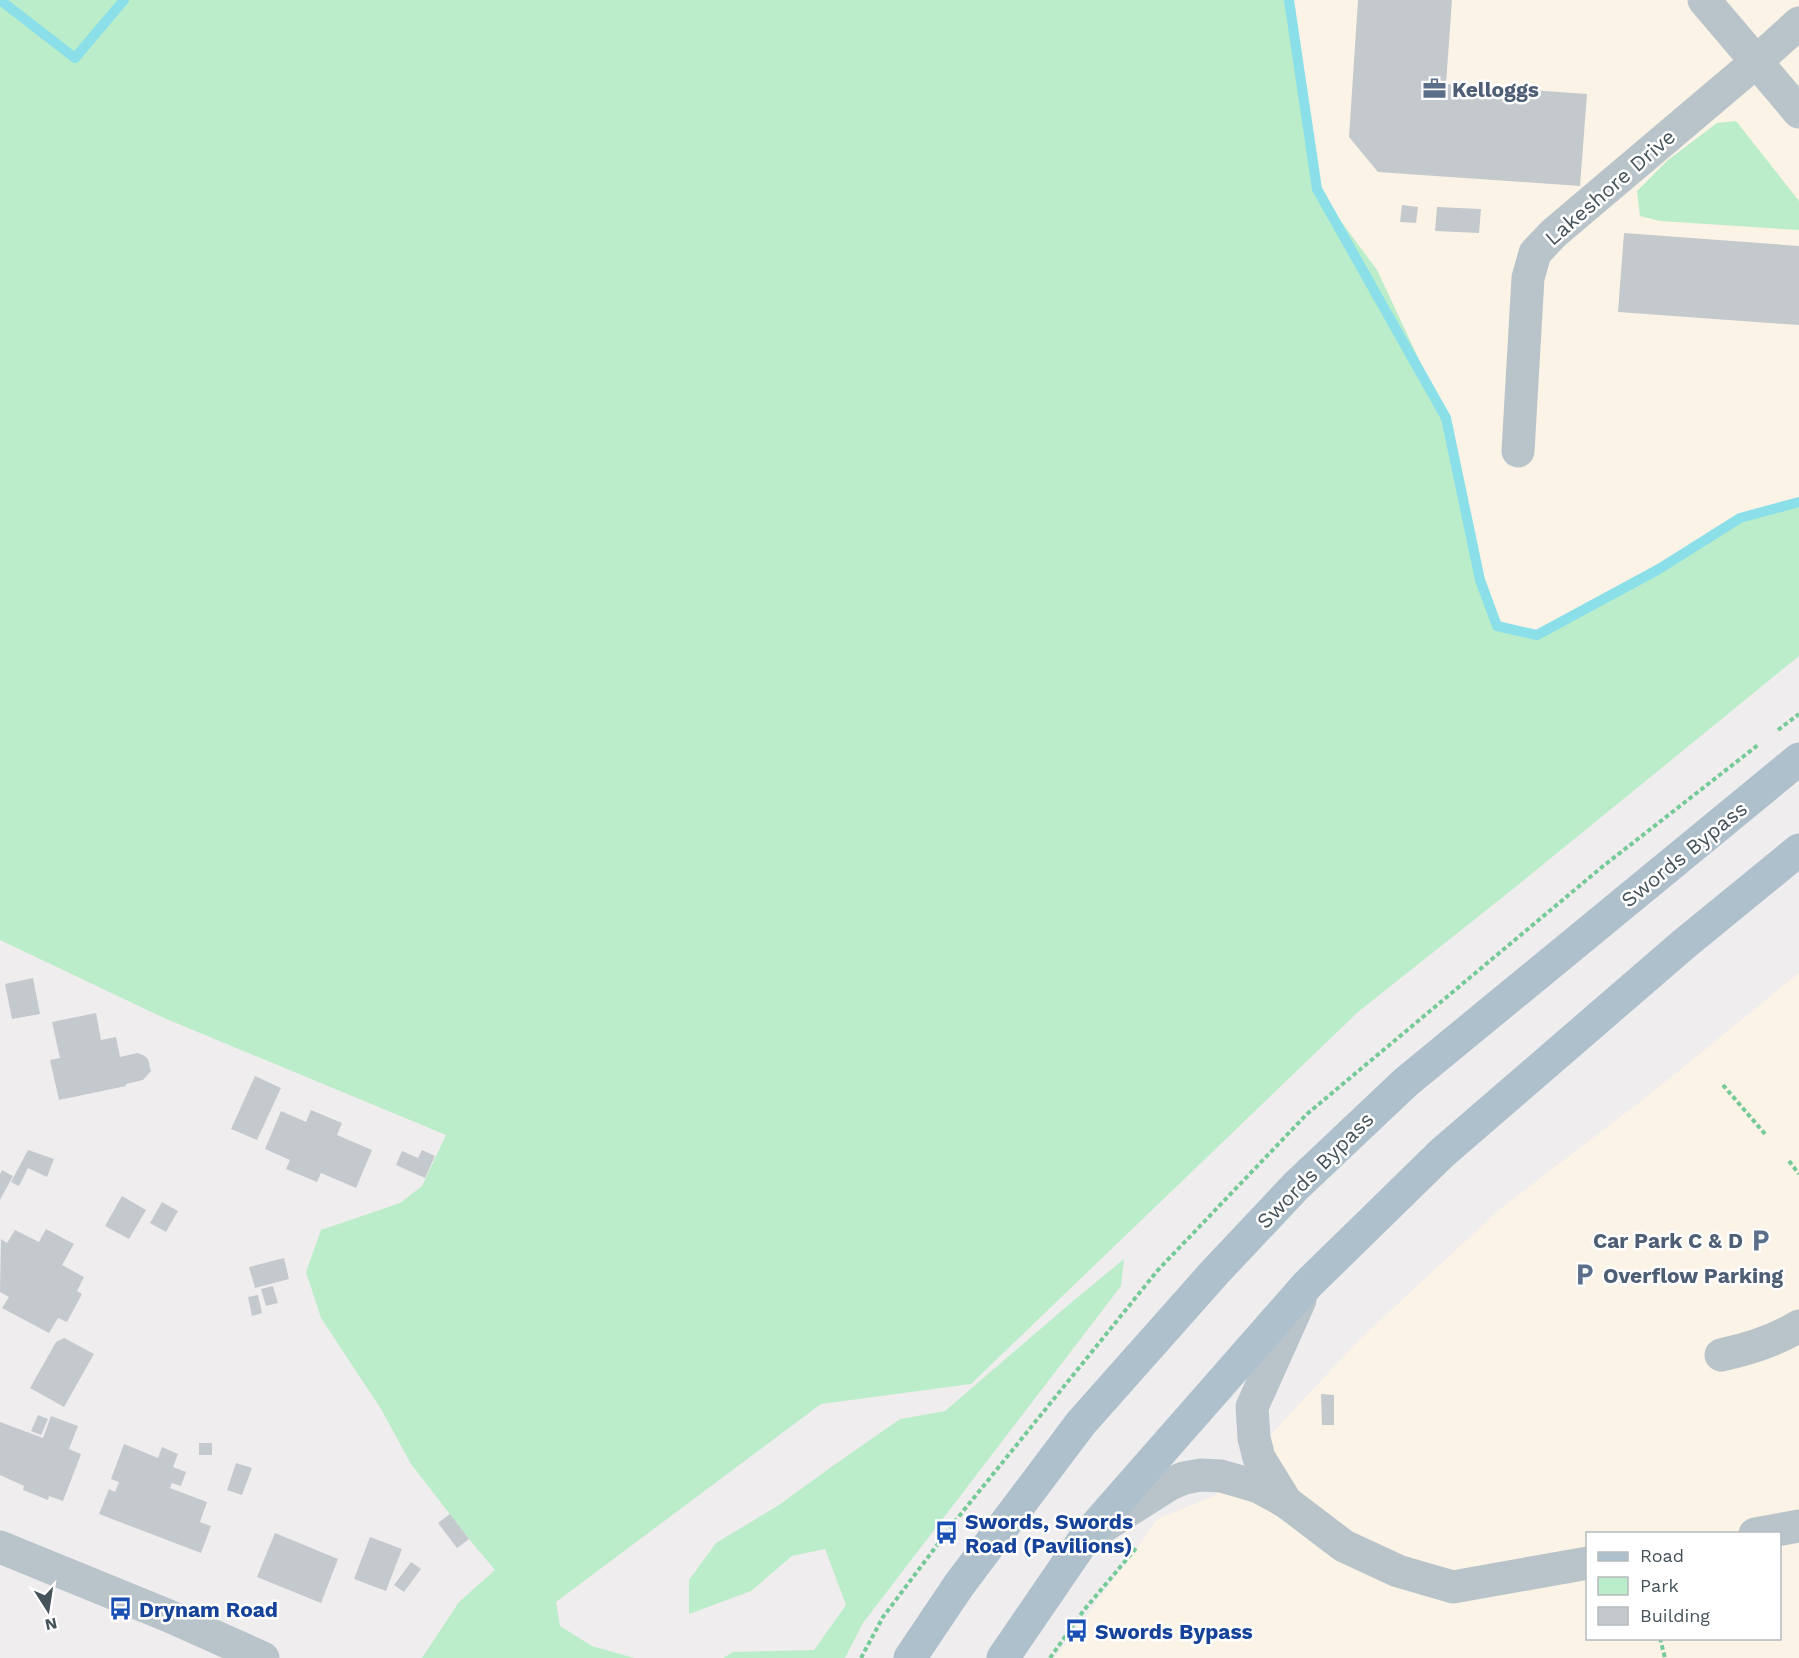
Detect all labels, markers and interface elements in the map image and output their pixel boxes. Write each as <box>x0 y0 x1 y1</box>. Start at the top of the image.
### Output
office icon: Kelloggs <box>1421 76 1447 102</box>
place label: Kelloggs <box>1452 77 1539 102</box>
street label: Lakeshore Drive <box>1540 124 1680 250</box>
street label: Swords Bypass <box>1616 796 1752 912</box>
street label: Swords Bypass <box>1251 1106 1379 1234</box>
parking icon: Car Park C & D <box>1748 1227 1774 1253</box>
place label: Car Park C & D <box>1593 1228 1743 1253</box>
parking icon: Overflow Parking <box>1572 1262 1598 1288</box>
place label: Overflow Parking <box>1603 1263 1783 1288</box>
place label: Swords, Swords Road (Pavilions) <box>965 1509 1133 1558</box>
bus stop icon: Swords, Swords Road (Pavilions) <box>934 1520 960 1546</box>
legend <box>1586 1532 1781 1640</box>
text: Road <box>1640 1545 1684 1566</box>
text: Park <box>1640 1575 1679 1596</box>
north arrow <box>18 1580 78 1640</box>
bus stop icon: Drynam Road <box>108 1596 134 1622</box>
place label: Drynam Road <box>139 1597 278 1622</box>
text: Building <box>1640 1605 1710 1626</box>
text: N <box>43 1614 59 1635</box>
bus stop icon: Swords Bypass <box>1064 1618 1090 1644</box>
place label: Swords Bypass <box>1095 1619 1253 1644</box>

